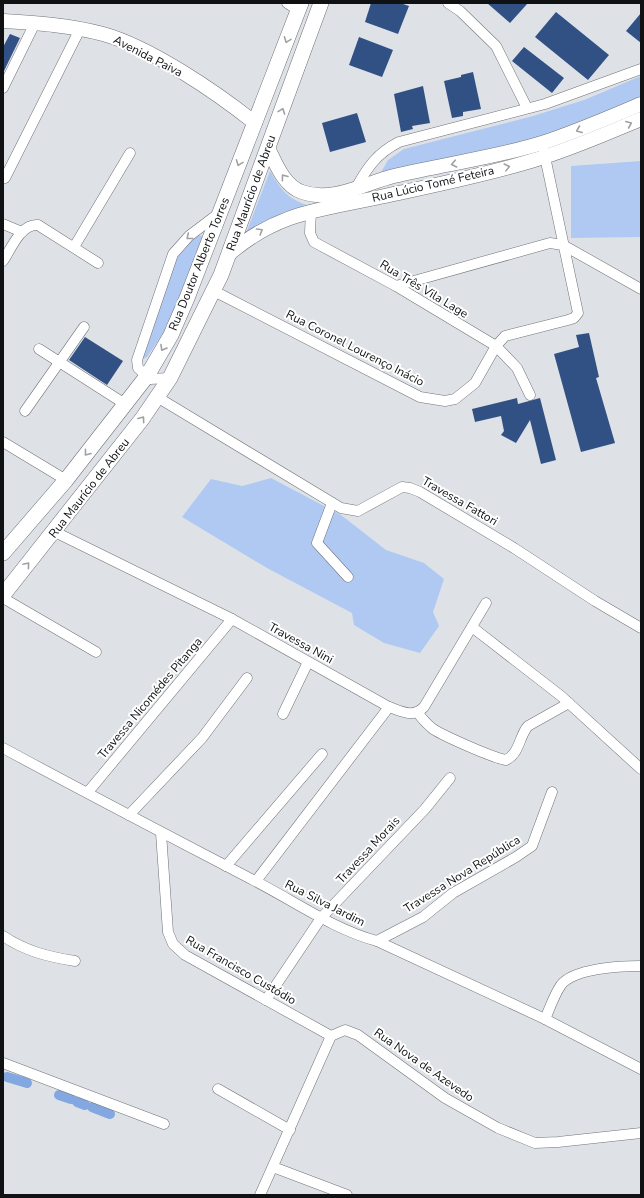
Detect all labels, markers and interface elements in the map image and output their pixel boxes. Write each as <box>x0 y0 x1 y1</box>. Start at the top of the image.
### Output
street label: Avenida Paiva <box>111 32 185 80</box>
one-way arrow <box>283 36 291 43</box>
one-way arrow <box>277 107 285 114</box>
one-way arrow <box>626 120 633 128</box>
one-way arrow <box>576 125 583 133</box>
street label: Rua Maurício de Abreu <box>223 133 279 253</box>
one-way arrow <box>451 159 457 167</box>
one-way arrow <box>235 160 243 167</box>
street label: Rua Lúcio Tomé Feteira <box>370 162 496 206</box>
one-way arrow <box>503 163 510 172</box>
one-way arrow <box>282 174 289 181</box>
street label: Rua Doutor Alberto Torres <box>165 195 233 333</box>
one-way arrow <box>256 229 263 236</box>
one-way arrow <box>186 232 193 239</box>
street label: Rua Três Vila Lage <box>377 256 471 322</box>
street label: Rua Coronel Lourenço Inácio <box>283 306 427 390</box>
one-way arrow <box>161 344 168 351</box>
one-way arrow <box>137 416 144 423</box>
street label: Rua Maurício de Abreu <box>45 435 133 541</box>
one-way arrow <box>84 449 91 456</box>
street label: Travessa Fattori <box>419 473 501 529</box>
one-way arrow <box>23 562 30 569</box>
street label: Travessa Nini <box>266 619 336 667</box>
street label: Travessa Nicomédes Pitanga <box>94 634 206 762</box>
street label: Travessa Morais <box>333 813 403 887</box>
street label: Travessa Nova República <box>401 832 523 916</box>
street label: Rua Silva Jardim <box>282 876 368 930</box>
street label: Rua Francisco Custódio <box>183 932 299 1008</box>
street label: Rua Nova de Azevedo <box>371 1025 477 1106</box>

